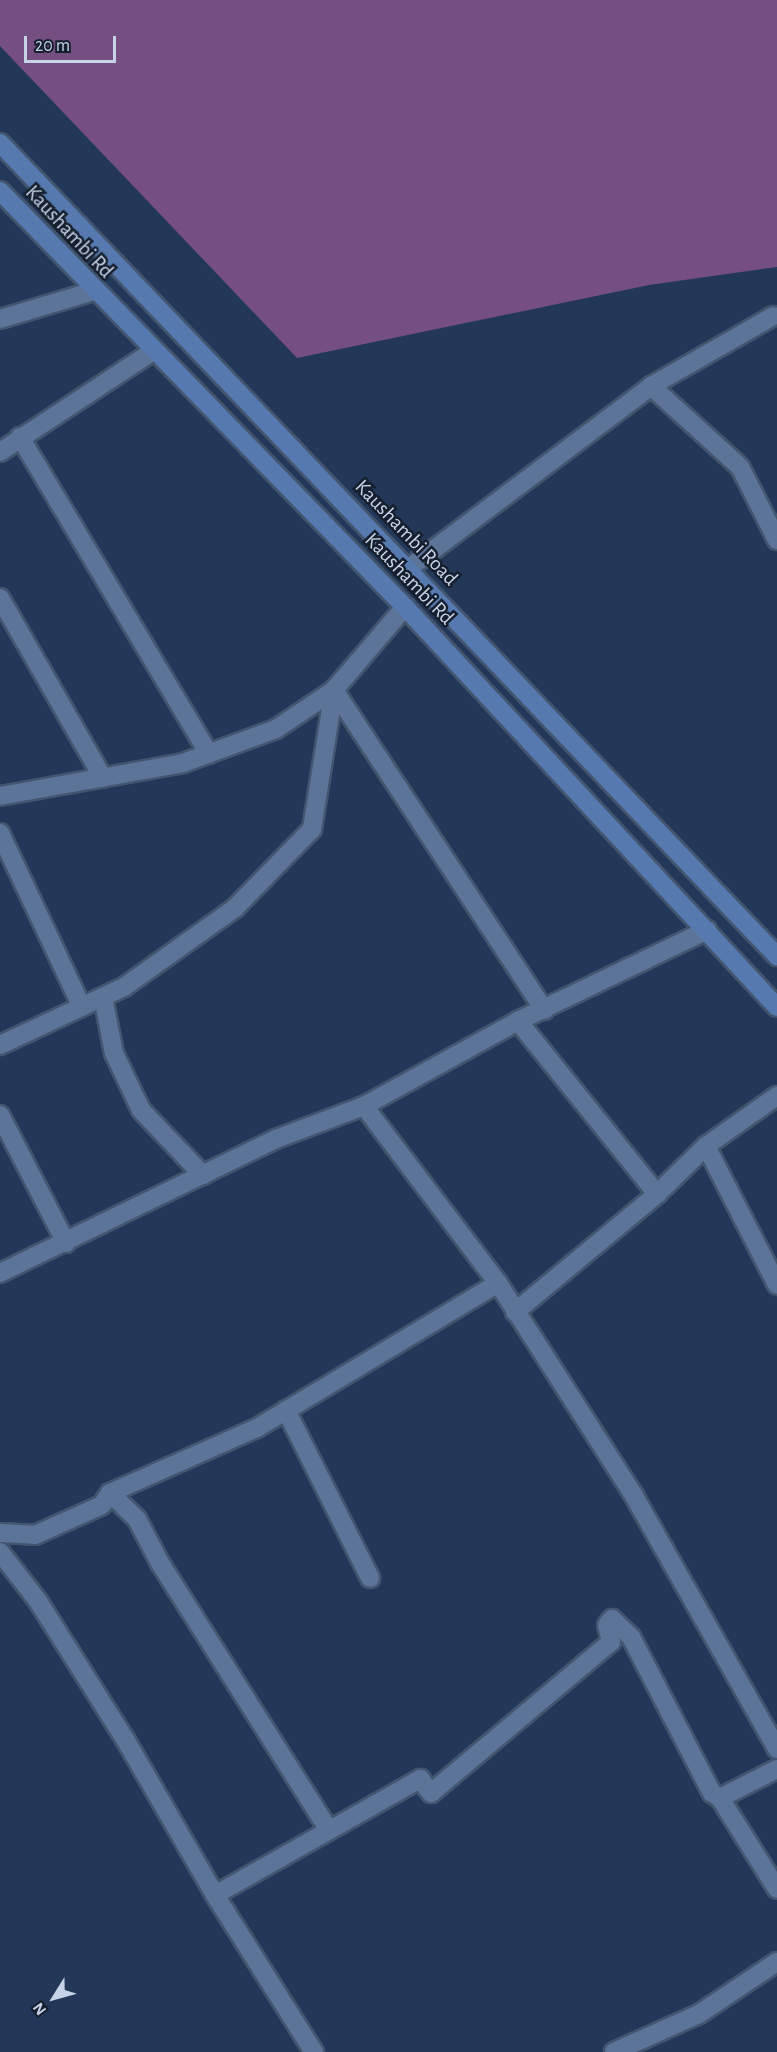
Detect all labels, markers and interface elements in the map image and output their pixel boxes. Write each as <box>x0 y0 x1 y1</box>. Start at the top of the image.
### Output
scale bar <box>27 24 118 62</box>
text: 20 m <box>35 37 70 55</box>
street label: Kaushambi Rd <box>20 180 118 284</box>
street label: Kaushambi Road <box>349 475 463 591</box>
street label: Kaushambi Rd <box>359 528 459 630</box>
north arrow <box>24 1968 84 2028</box>
text: N <box>30 2000 49 2018</box>

